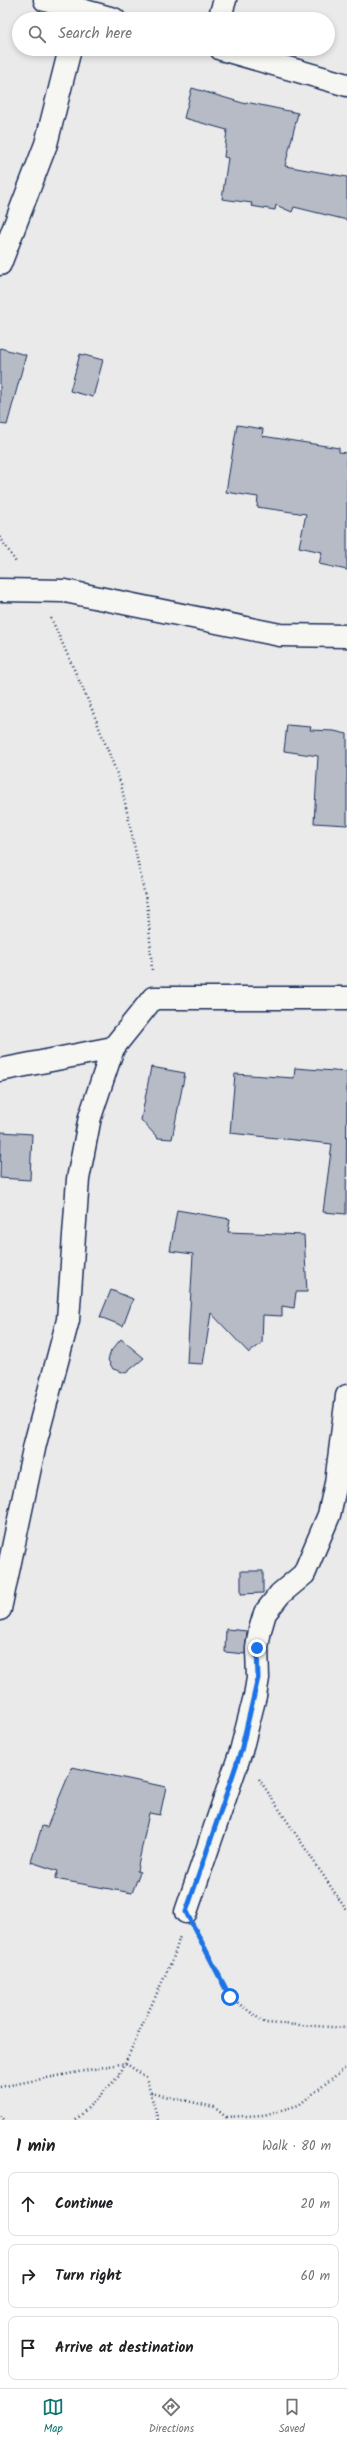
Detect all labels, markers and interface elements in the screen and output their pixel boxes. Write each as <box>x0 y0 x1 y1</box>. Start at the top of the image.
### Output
search box <box>12 12 335 56</box>
text: Search here <box>58 22 132 46</box>
icon: search <box>26 23 48 45</box>
route end <box>248 1639 266 1657</box>
route start <box>221 1988 239 2006</box>
text: 1 min <box>16 2133 55 2160</box>
text: Walk · 80 m <box>262 2136 331 2157</box>
text: Continue <box>55 2192 113 2216</box>
icon: ahead <box>17 2193 39 2215</box>
text: 20 m <box>300 2194 330 2215</box>
text: Turn right <box>55 2264 122 2288</box>
icon: right <box>17 2265 39 2287</box>
text: 60 m <box>301 2266 330 2287</box>
text: Arrive at destination <box>55 2336 194 2360</box>
icon: arrive <box>17 2337 39 2359</box>
tab: Map <box>42 2396 64 2438</box>
tab: Directions <box>149 2396 194 2438</box>
tab: Saved <box>279 2396 305 2438</box>

